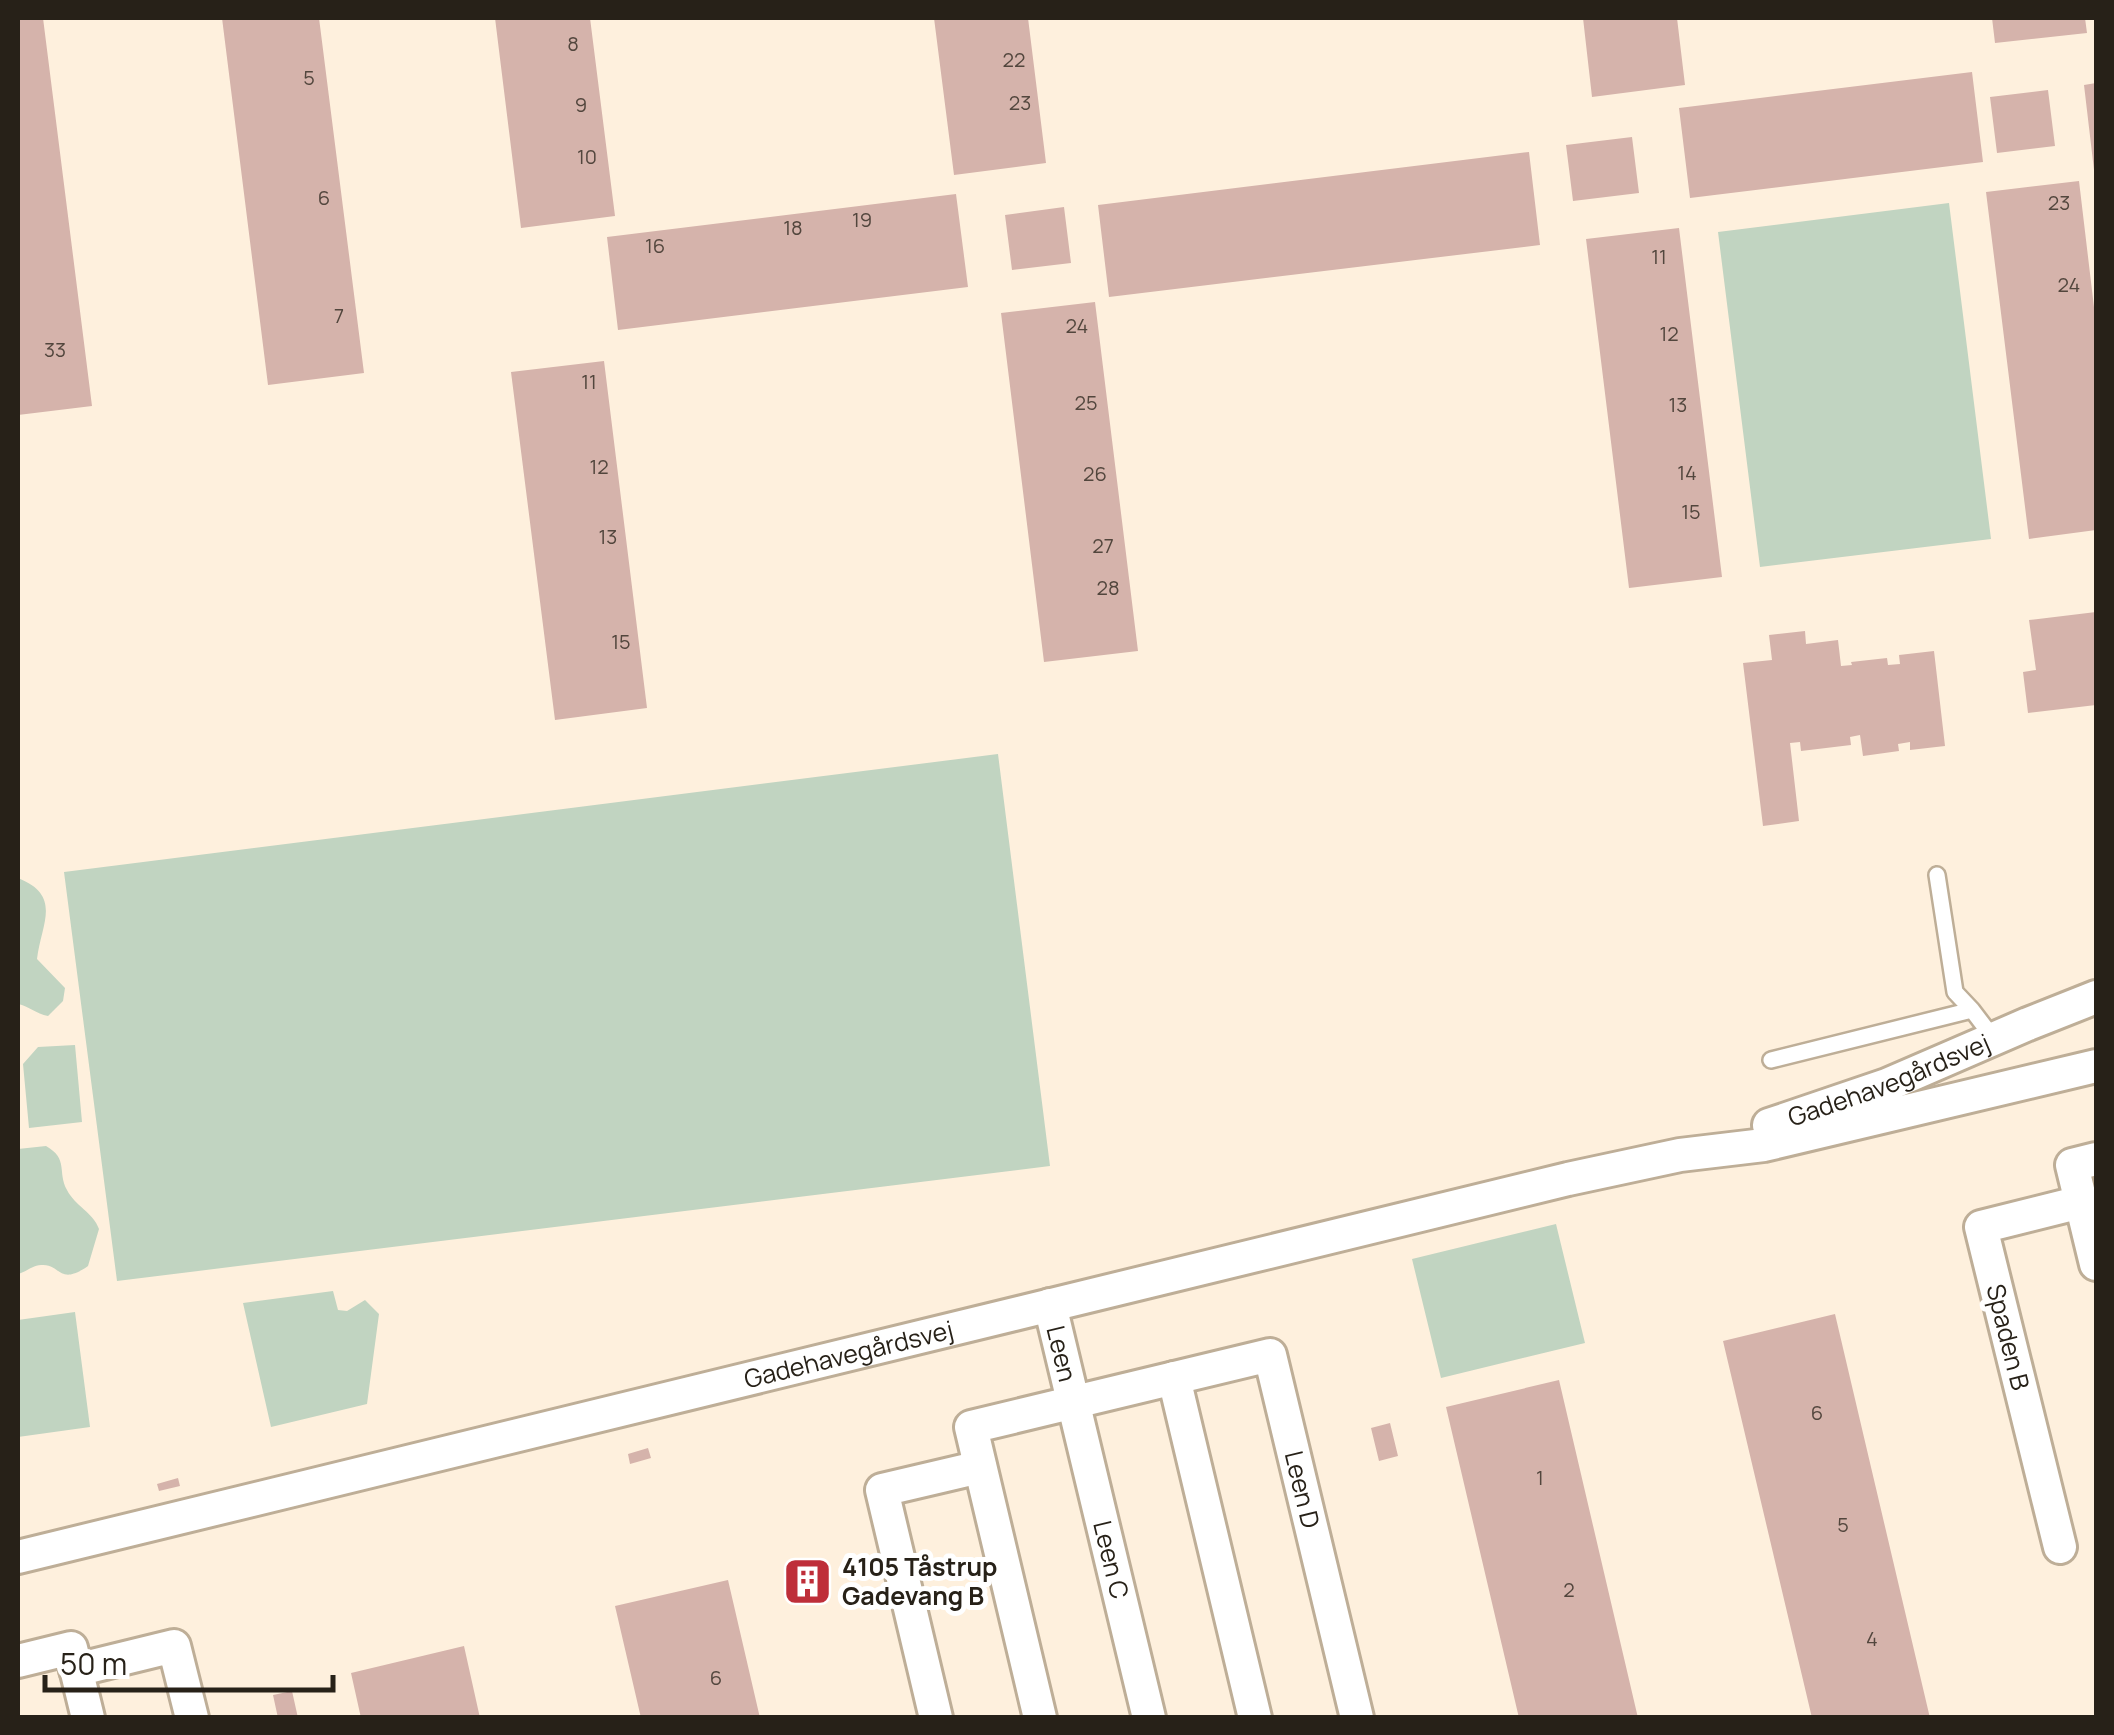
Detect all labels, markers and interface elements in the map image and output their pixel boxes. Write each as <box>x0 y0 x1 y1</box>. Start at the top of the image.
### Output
house number: 8 <box>567 30 579 57</box>
house number: 22 <box>1003 46 1025 73</box>
house number: 5 <box>303 64 315 91</box>
house number: 23 <box>1009 89 1031 116</box>
house number: 9 <box>575 91 587 118</box>
house number: 10 <box>577 143 597 170</box>
house number: 6 <box>318 184 330 211</box>
house number: 23 <box>2048 189 2070 216</box>
house number: 19 <box>852 206 872 233</box>
house number: 18 <box>783 214 803 241</box>
house number: 16 <box>645 232 665 259</box>
house number: 11 <box>1651 243 1667 270</box>
house number: 24 <box>2058 271 2080 298</box>
house number: 7 <box>334 302 344 329</box>
house number: 24 <box>1066 312 1088 339</box>
house number: 12 <box>1659 320 1679 347</box>
house number: 33 <box>44 336 66 363</box>
house number: 11 <box>581 368 597 395</box>
house number: 25 <box>1075 389 1097 416</box>
house number: 13 <box>1669 391 1687 418</box>
house number: 12 <box>589 453 609 480</box>
house number: 14 <box>1677 459 1697 486</box>
house number: 26 <box>1083 460 1107 487</box>
house number: 15 <box>1681 498 1701 525</box>
house number: 13 <box>599 523 617 550</box>
house number: 27 <box>1092 532 1114 559</box>
house number: 28 <box>1096 574 1120 601</box>
house number: 15 <box>611 628 631 655</box>
street label: Gadehavegårdsvej <box>1783 1025 1995 1134</box>
street label: Spaden B <box>1978 1280 2039 1394</box>
street label: Gadehavegårdsvej <box>740 1312 957 1396</box>
street label: Leen <box>1039 1322 1086 1385</box>
house number: 6 <box>1811 1399 1823 1426</box>
street label: Leen D <box>1277 1447 1329 1532</box>
house number: 1 <box>1536 1464 1544 1491</box>
house number: 5 <box>1837 1511 1849 1538</box>
street label: Leen C <box>1085 1517 1138 1602</box>
place label: 4105 Tåstrup Gadevang B <box>842 1549 997 1613</box>
building icon: 4105 Tåstrup Gadevang B <box>781 1555 833 1607</box>
house number: 2 <box>1563 1576 1575 1603</box>
house number: 4 <box>1866 1625 1878 1652</box>
scale bar <box>45 1630 332 1692</box>
text: 50 m <box>60 1643 127 1684</box>
house number: 6 <box>710 1664 722 1691</box>

